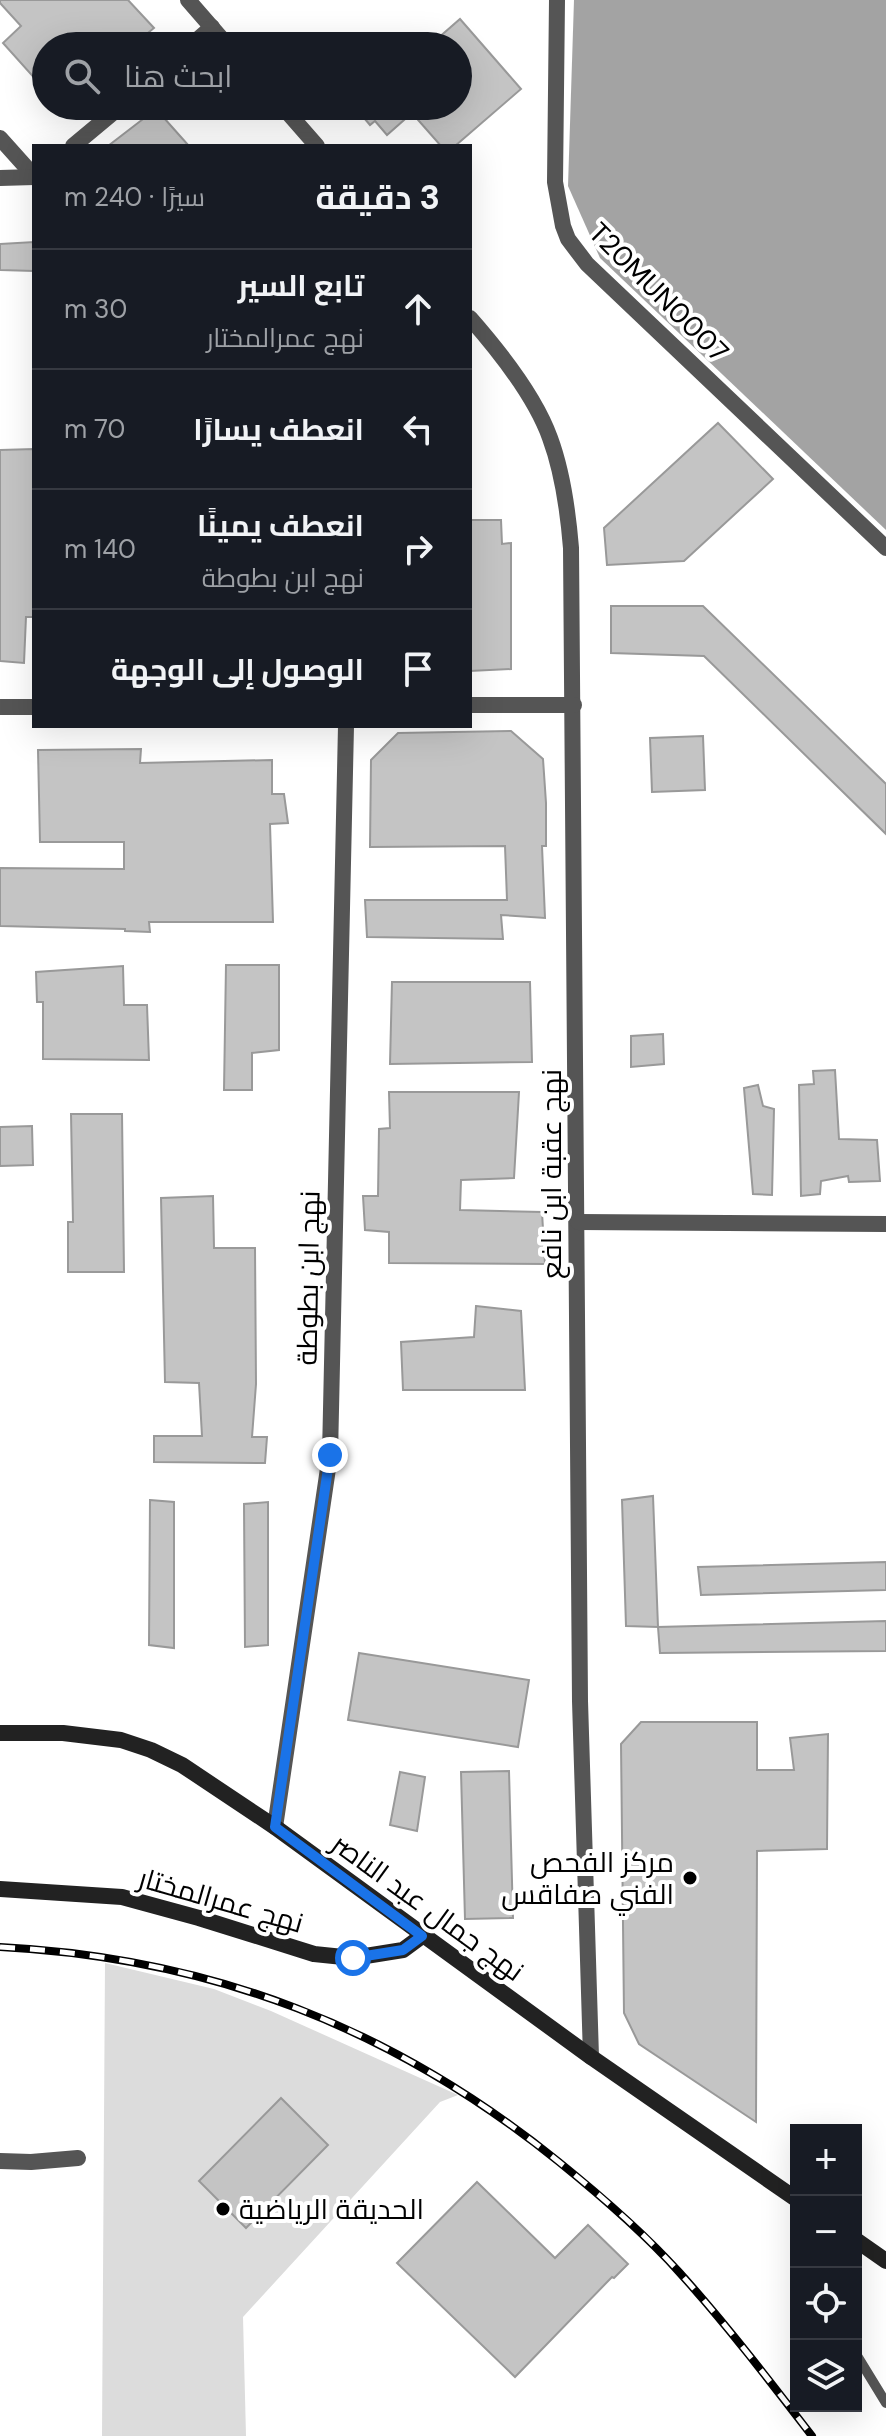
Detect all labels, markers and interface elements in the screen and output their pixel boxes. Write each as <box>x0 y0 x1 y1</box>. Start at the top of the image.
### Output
search box <box>32 32 472 120</box>
icon: search <box>60 54 104 98</box>
text: ابحث هنا <box>124 57 232 96</box>
text: 3 دقيقة <box>315 175 440 220</box>
text: سيرًا · 240 m <box>64 180 205 214</box>
street label: T20MUN0007 <box>581 214 737 370</box>
text: تابع السير <box>238 266 364 305</box>
icon: ahead <box>396 287 440 331</box>
text: 30 m <box>64 292 127 326</box>
text: نهج عمرالمختار <box>206 321 364 355</box>
icon: left <box>396 407 440 451</box>
text: انعطف يسارًا <box>193 410 364 449</box>
text: 70 m <box>64 412 125 446</box>
text: انعطف يمينًا <box>197 506 364 545</box>
icon: right <box>396 527 440 571</box>
text: 140 m <box>64 532 136 566</box>
text: نهج ابن بطوطة <box>202 561 364 595</box>
icon: arrive <box>396 647 440 691</box>
text: الوصول إلى الوجهة <box>111 650 364 689</box>
street label: نهج عقبة ابن نافع <box>533 1069 570 1279</box>
street label: نهج ابن بطوطة <box>288 1190 329 1366</box>
route end <box>312 1437 348 1473</box>
street label: نهج جمال عبد الناصر <box>323 1824 531 1990</box>
place label: مركز الفحص الفني صفاقس <box>501 1844 674 1916</box>
street label: نهج عمرالمختار <box>132 1859 308 1942</box>
marker: مركز الفحص الفني صفاقس <box>681 1869 699 1887</box>
route start <box>335 1940 371 1976</box>
map controls <box>790 2124 862 2412</box>
button: + <box>790 2124 862 2196</box>
place label: الحديقة الرياضية <box>239 2191 424 2228</box>
button: − <box>790 2196 862 2268</box>
marker: الحديقة الرياضية <box>214 2200 232 2218</box>
button: locate <box>790 2268 862 2340</box>
button: layers <box>790 2340 862 2412</box>

